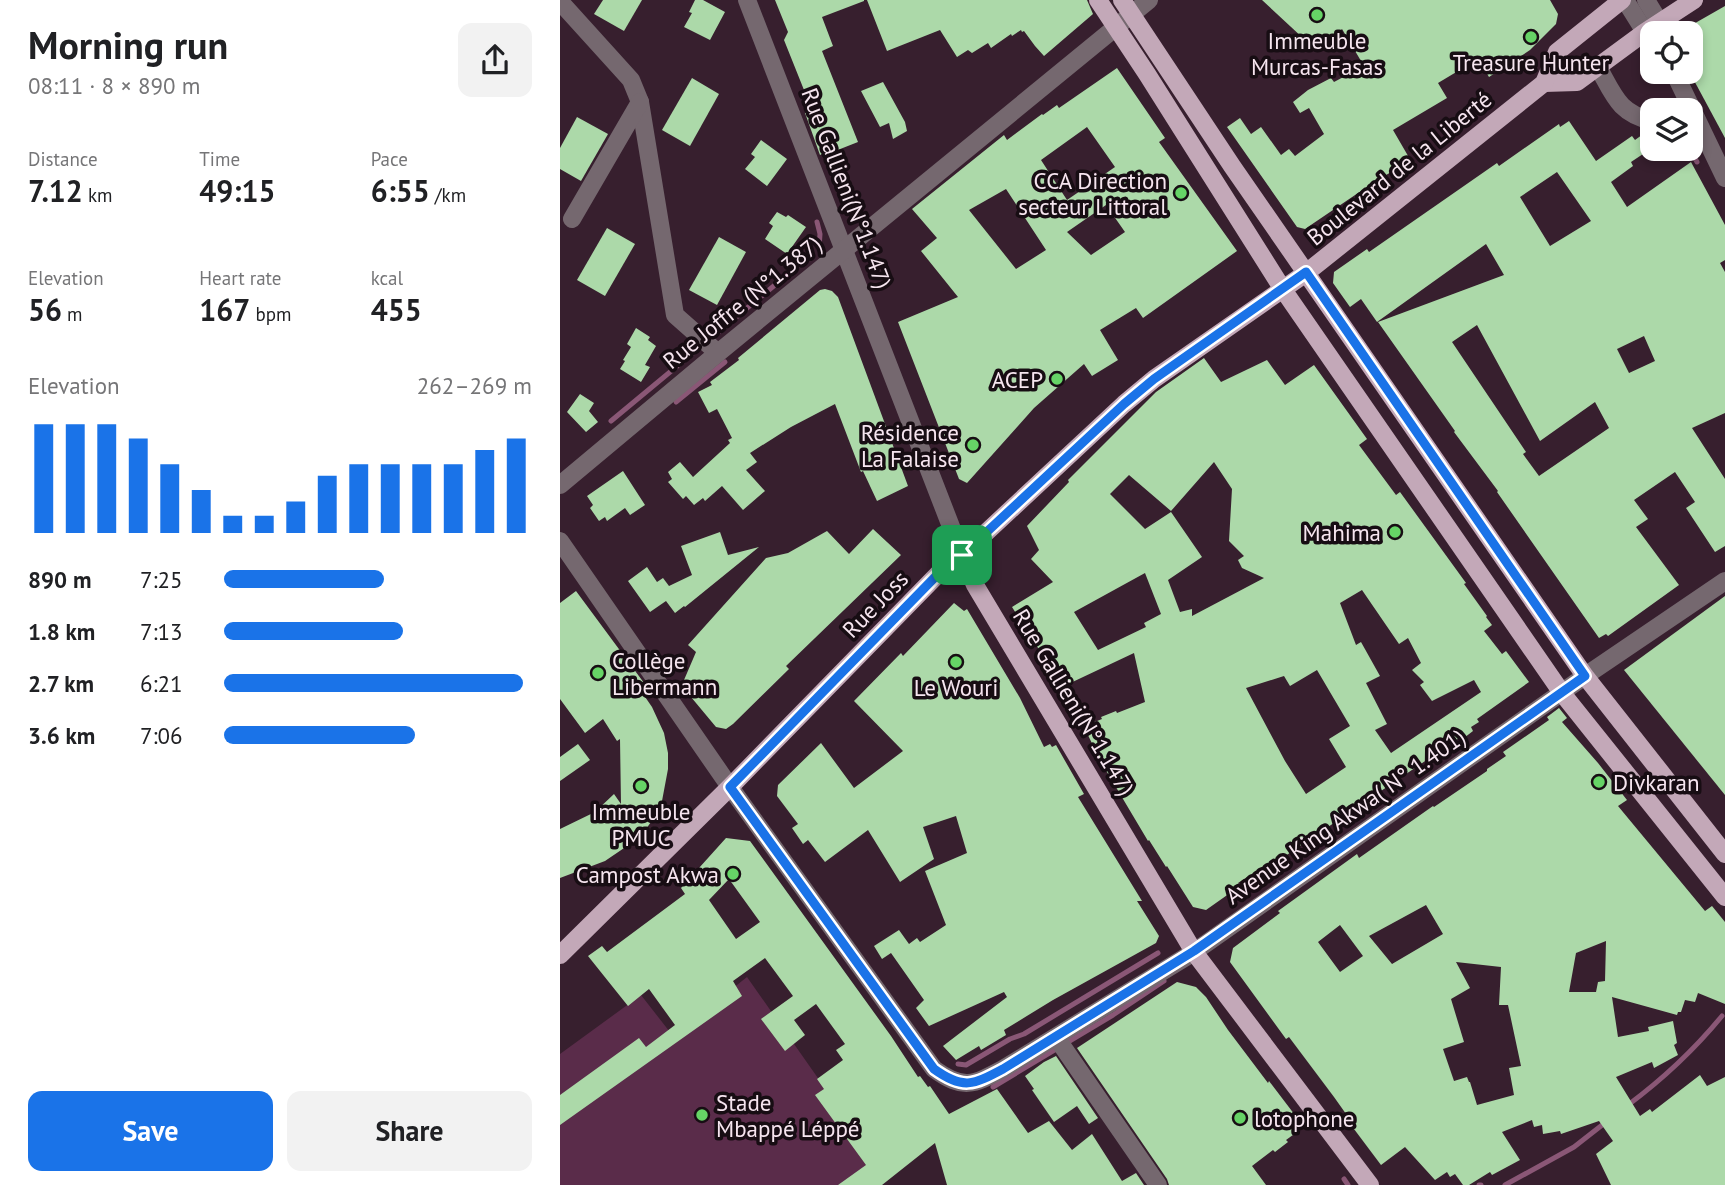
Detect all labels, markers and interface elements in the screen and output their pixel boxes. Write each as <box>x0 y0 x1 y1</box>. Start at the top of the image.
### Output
marker: Immeuble Murcas-Fasas <box>1309 7 1325 23</box>
text: Morning run <box>28 20 228 69</box>
map controls <box>1640 21 1703 161</box>
button: locate <box>1640 21 1703 84</box>
button: share <box>458 23 532 97</box>
place label: Immeuble Murcas-Fasas <box>1251 26 1383 81</box>
marker: Treasure Hunter <box>1523 29 1539 45</box>
place label: Treasure Hunter <box>1453 48 1609 77</box>
text: 08:11 · 8 × 890 m <box>28 71 200 100</box>
street label: Rue Gallieni(N°1.147) <box>795 84 899 292</box>
street label: Boulevard de la Liberté <box>1301 85 1497 251</box>
button: layers <box>1640 98 1703 161</box>
text: Distance <box>28 147 98 171</box>
text: Time <box>199 147 240 171</box>
text: Pace <box>371 147 408 171</box>
place label: CCA Direction secteur Littoral <box>1018 166 1167 221</box>
text: 7.12 <box>28 171 83 210</box>
text: 49:15 <box>199 171 275 210</box>
text: 6:55 <box>371 171 430 210</box>
text: km <box>83 183 112 207</box>
text: /km <box>430 183 466 207</box>
marker: CCA Direction secteur Littoral <box>1173 185 1189 201</box>
street label: Rue Joffre (N°1.387) <box>657 229 827 375</box>
text: Elevation <box>28 266 104 290</box>
text: Heart rate <box>199 266 281 290</box>
text: kcal <box>371 266 403 290</box>
text: 56 <box>28 290 62 329</box>
text: 167 <box>199 290 250 329</box>
text: 455 <box>371 290 422 329</box>
text: m <box>62 302 83 326</box>
text: bpm <box>250 302 291 326</box>
place label: ACEP <box>992 365 1043 394</box>
text: Elevation <box>28 371 120 400</box>
text: 262–269 m <box>417 371 532 400</box>
marker: ACEP <box>1049 371 1065 387</box>
place label: Résidence La Falaise <box>861 418 959 473</box>
marker: Résidence La Falaise <box>965 437 981 453</box>
place label: Mahima <box>1303 518 1381 547</box>
marker: Mahima <box>1387 524 1403 540</box>
pin <box>932 525 992 585</box>
icon: arrive <box>943 536 981 574</box>
street label: Rue Joss <box>836 564 914 644</box>
text: 890 m <box>28 565 91 594</box>
text: 7:25 <box>140 565 183 594</box>
street label: Rue Gallieni(N°1.147) <box>1007 604 1141 800</box>
text: 1.8 km <box>28 617 95 646</box>
text: 7:13 <box>140 617 183 646</box>
place label: Collège Libermann <box>612 646 717 701</box>
marker: Le Wouri <box>948 654 964 670</box>
marker: Collège Libermann <box>590 665 606 681</box>
text: 2.7 km <box>28 669 94 698</box>
text: 6:21 <box>140 669 183 698</box>
place label: Le Wouri <box>914 673 998 702</box>
text: 3.6 km <box>28 721 95 750</box>
text: 7:06 <box>140 721 183 750</box>
street label: Avenue King Akwa( N° 1.401) <box>1219 722 1471 910</box>
place label: Divkaran <box>1613 768 1700 797</box>
marker: Divkaran <box>1591 774 1607 790</box>
marker: Immeuble PMUC <box>633 778 649 794</box>
place label: Immeuble PMUC <box>592 797 690 852</box>
place label: Campost Akwa <box>576 860 719 889</box>
marker: Campost Akwa <box>725 866 741 882</box>
place label: Stade Mbappé Léppé <box>716 1088 860 1143</box>
button: Save <box>28 1091 273 1171</box>
button: Share <box>287 1091 532 1171</box>
place label: lotophone <box>1254 1104 1355 1133</box>
marker: Stade Mbappé Léppé <box>694 1107 710 1123</box>
marker: lotophone <box>1232 1110 1248 1126</box>

